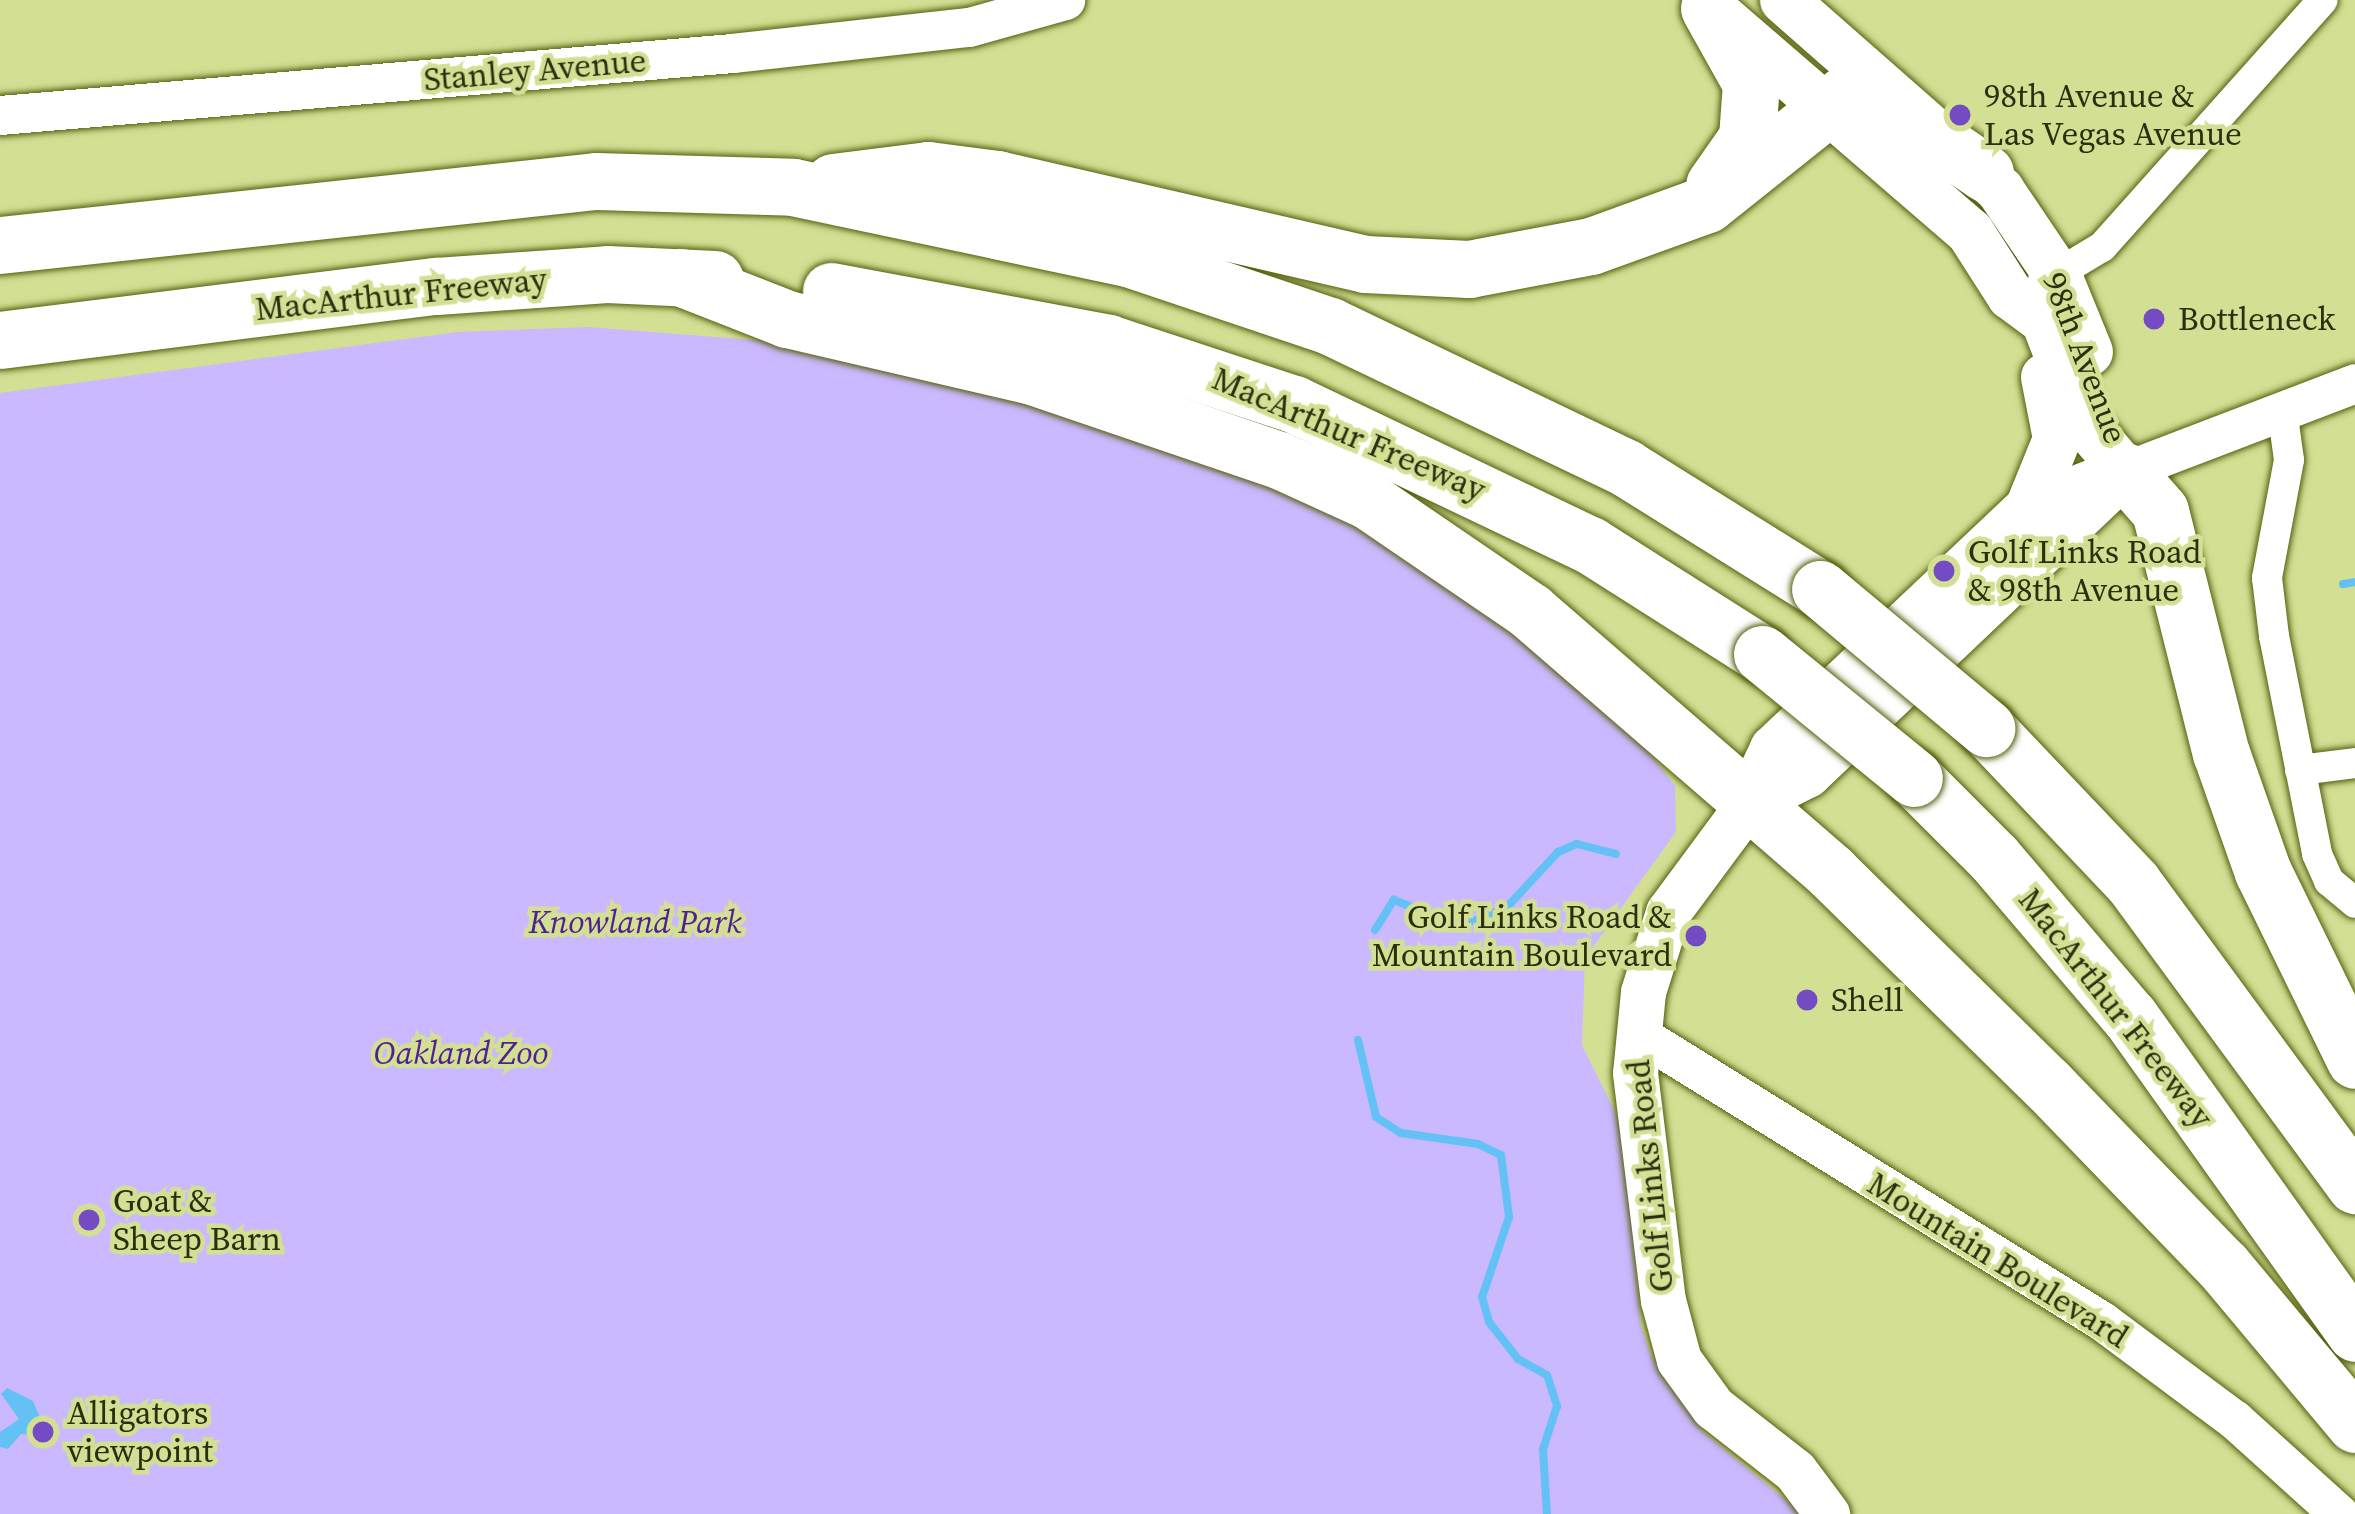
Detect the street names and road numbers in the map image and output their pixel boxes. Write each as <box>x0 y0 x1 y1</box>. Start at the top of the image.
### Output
street label: Stanley Avenue <box>422 41 648 99</box>
street label: MacArthur Freeway <box>253 259 549 329</box>
street label: 98th Avenue <box>2034 267 2136 449</box>
street label: MacArthur Freeway <box>1206 359 1492 509</box>
street label: MacArthur Freeway <box>2010 880 2222 1136</box>
street label: Golf Links Road <box>1618 1058 1682 1294</box>
street label: Mountain Boulevard <box>1860 1164 2136 1356</box>

